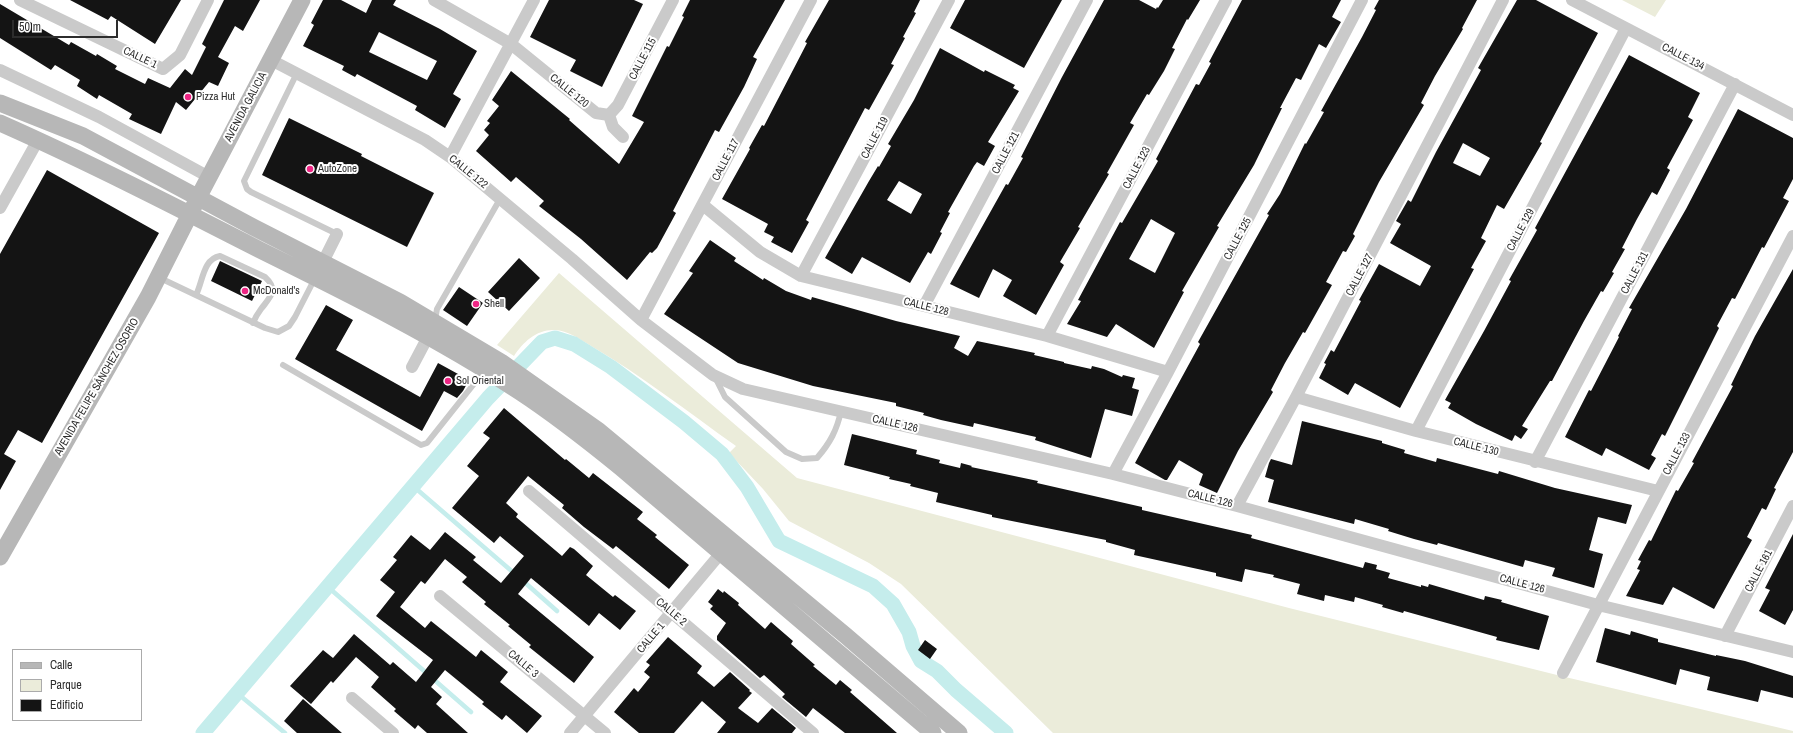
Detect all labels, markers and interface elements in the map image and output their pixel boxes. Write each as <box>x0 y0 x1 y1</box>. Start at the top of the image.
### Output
scale bar <box>14 12 120 38</box>
text: 50 m <box>19 19 41 35</box>
street label: CALLE 115 <box>626 36 660 82</box>
street label: CALLE 134 <box>1659 41 1707 73</box>
street label: CALLE 1 <box>121 44 159 72</box>
street label: AVENIDA GALICIA <box>222 70 270 144</box>
street label: CALLE 120 <box>547 71 591 111</box>
place label: Pizza Hut <box>196 90 235 104</box>
marker: Pizza Hut <box>183 92 193 102</box>
street label: CALLE 119 <box>858 115 892 161</box>
street label: CALLE 121 <box>989 130 1023 176</box>
street label: CALLE 117 <box>709 137 743 183</box>
street label: CALLE 123 <box>1120 145 1154 191</box>
street label: CALLE 122 <box>446 152 490 192</box>
place label: AutoZone <box>318 162 357 176</box>
marker: AutoZone <box>305 164 315 174</box>
street label: CALLE 129 <box>1504 207 1538 253</box>
street label: CALLE 125 <box>1221 216 1255 262</box>
street label: CALLE 131 <box>1618 250 1652 296</box>
street label: CALLE 127 <box>1343 252 1377 298</box>
place label: McDonald's <box>253 284 300 298</box>
marker: McDonald's <box>240 286 250 296</box>
street label: CALLE 128 <box>902 295 950 319</box>
place label: Shell <box>484 297 504 311</box>
marker: Shell <box>471 299 481 309</box>
street label: AVENIDA FELIPE SÁNCHEZ OSORIO <box>52 316 142 458</box>
place label: Sol Oriental <box>456 374 504 388</box>
marker: Sol Oriental <box>443 376 453 386</box>
street label: CALLE 126 <box>871 412 919 436</box>
street label: CALLE 133 <box>1660 431 1694 477</box>
street label: CALLE 130 <box>1452 435 1500 459</box>
street label: CALLE 126 <box>1186 487 1234 511</box>
street label: CALLE 161 <box>1742 548 1776 594</box>
street label: CALLE 126 <box>1498 572 1546 596</box>
street label: CALLE 2 <box>653 595 689 629</box>
street label: CALLE 1 <box>634 620 668 656</box>
street label: CALLE 3 <box>505 647 541 681</box>
legend <box>12 649 142 721</box>
text: Calle <box>50 657 72 673</box>
text: Parque <box>50 677 82 693</box>
text: Edificio <box>50 697 83 713</box>

